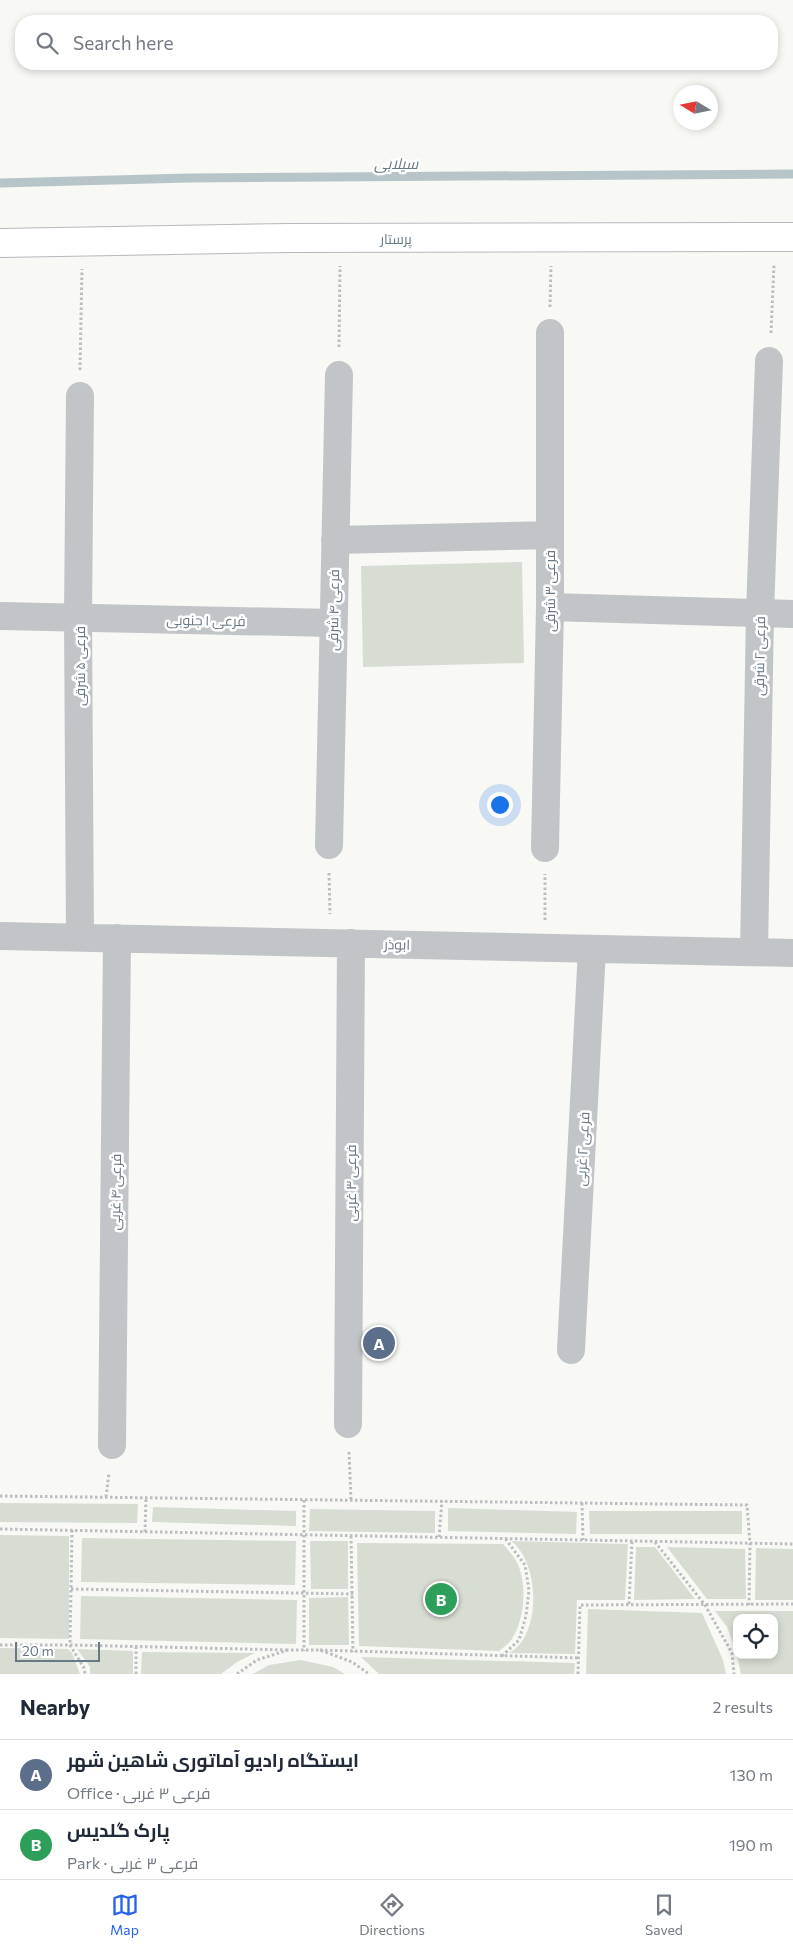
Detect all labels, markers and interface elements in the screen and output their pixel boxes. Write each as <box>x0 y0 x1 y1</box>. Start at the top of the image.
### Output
search box <box>15 15 778 70</box>
icon: search <box>33 29 61 57</box>
text: Search here <box>73 31 173 54</box>
north arrow <box>673 85 718 130</box>
water label: سیلابی <box>374 154 419 173</box>
street label: پرستار <box>379 230 412 249</box>
street label: فرعی ۳ شرقی <box>541 550 558 632</box>
street label: فرعی ۴ شرقی <box>324 569 342 651</box>
street label: فرعی ۱ جنوبی <box>166 611 246 629</box>
street label: فرعی ۲ شرقی <box>750 616 768 696</box>
street label: فرعی ۵ شرقی <box>71 626 88 706</box>
your location <box>487 792 513 818</box>
street label: ابوذر <box>383 935 410 953</box>
street label: فرعی ۲ غربی <box>572 1111 592 1187</box>
street label: فرعی ۳ غربی <box>342 1145 359 1221</box>
street label: فرعی ۴ غربی <box>106 1154 124 1230</box>
pin: A <box>363 1324 395 1362</box>
pin: B <box>425 1580 457 1618</box>
map controls <box>733 1614 778 1659</box>
button: locate <box>733 1614 778 1659</box>
scale bar <box>15 1639 100 1662</box>
text: 20 m <box>22 1642 54 1659</box>
text: Nearby <box>20 1694 90 1719</box>
text: 2 results <box>712 1697 773 1716</box>
text: ایستگاه رادیو آماتوری شاهین شهر <box>67 1748 359 1771</box>
text: A <box>30 1765 42 1784</box>
text: 130 m <box>730 1765 773 1784</box>
text: Office · فرعی ۳ غربی <box>67 1783 211 1802</box>
text: پارک گلدیس <box>67 1818 170 1841</box>
text: B <box>31 1835 41 1854</box>
text: 190 m <box>729 1835 773 1854</box>
text: Park · فرعی ۳ غربی <box>67 1853 198 1872</box>
tab: Map <box>110 1891 139 1938</box>
tab: Directions <box>359 1891 425 1938</box>
tab: Saved <box>645 1891 683 1938</box>

